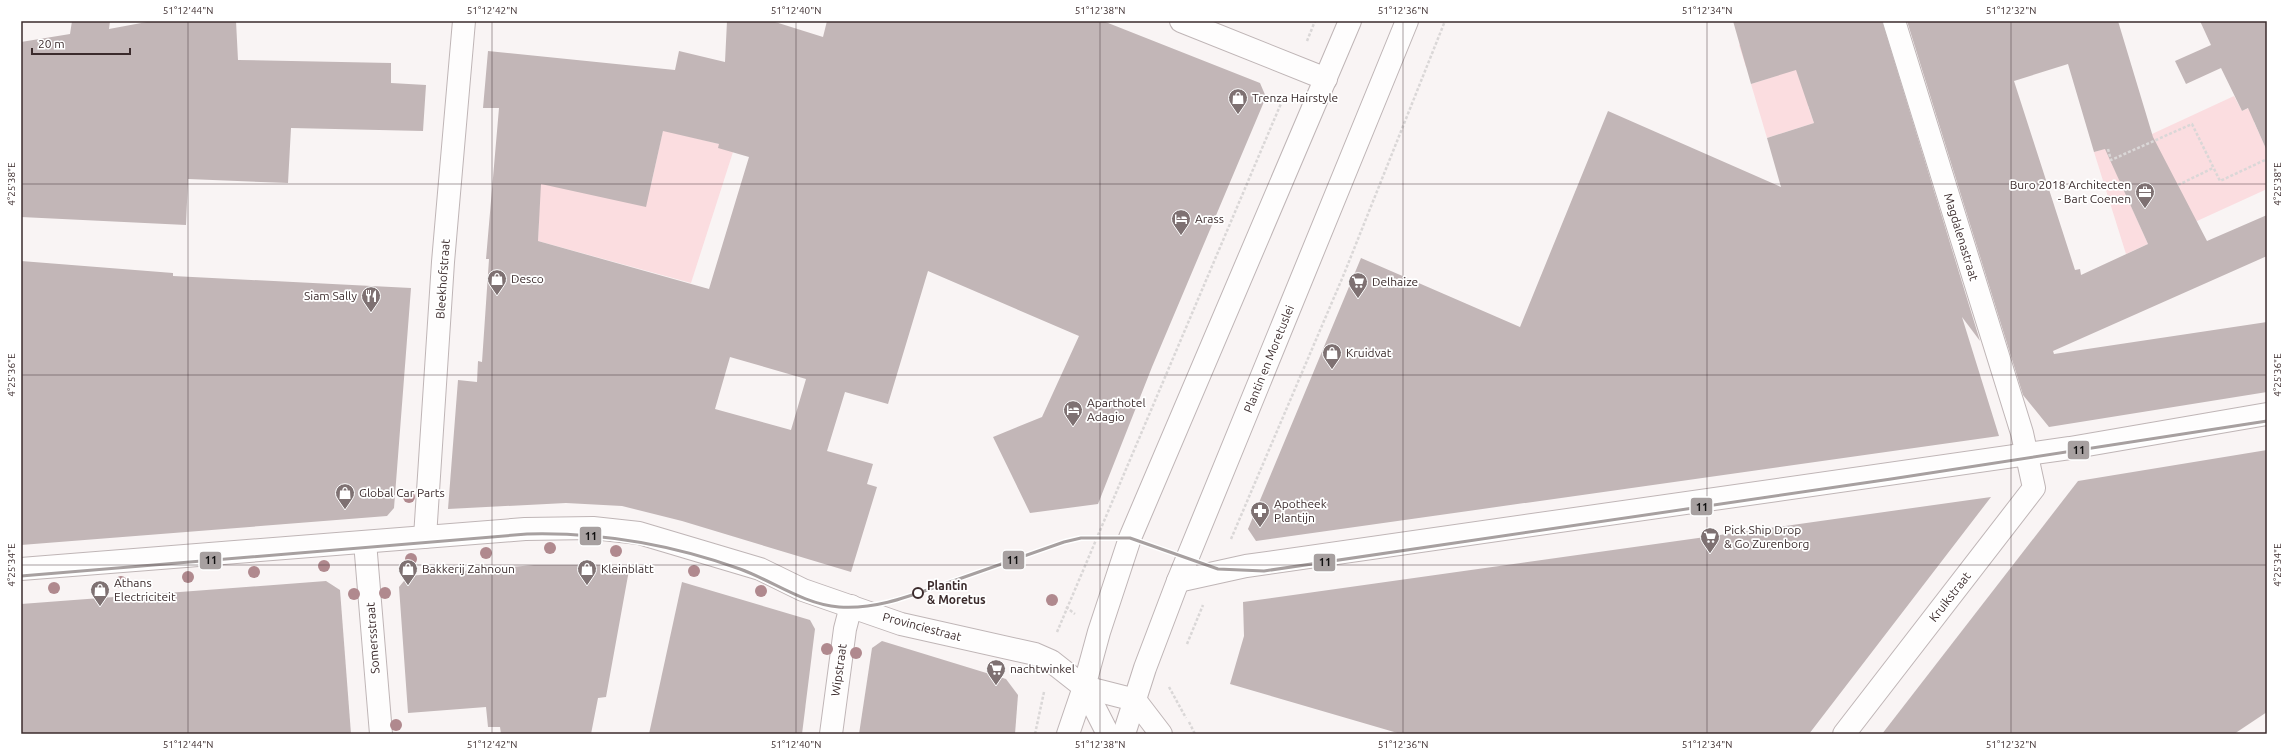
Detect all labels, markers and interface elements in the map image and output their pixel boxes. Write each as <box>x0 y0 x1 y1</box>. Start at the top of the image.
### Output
text: 51°12'44"N <box>163 5 213 16</box>
text: 51°12'42"N <box>467 5 517 16</box>
text: 51°12'40"N <box>771 5 821 16</box>
text: 51°12'38"N <box>1075 5 1125 16</box>
text: 51°12'36"N <box>1378 5 1428 16</box>
text: 51°12'34"N <box>1682 5 1732 16</box>
text: 51°12'32"N <box>1986 5 2036 16</box>
scale bar <box>32 30 130 56</box>
text: 20 m <box>38 37 65 50</box>
shop icon: Trenza Hairstyle <box>1227 87 1249 115</box>
place label: Trenza Hairstyle <box>1252 91 1338 104</box>
text: 4°25'38"E <box>6 162 17 206</box>
text: 4°25'38"E <box>2272 162 2283 206</box>
place label: Buro 2018 Architecten - Bart Coenen <box>2010 178 2131 205</box>
office icon: Buro 2018 Architecten - Bart Coenen <box>2134 181 2156 209</box>
street label: Magdalenastraat <box>1942 191 1981 283</box>
hotel icon: Arass <box>1170 208 1192 236</box>
place label: Arass <box>1195 212 1224 225</box>
street label: Bleekhofstraat <box>433 238 452 319</box>
shop icon: Desco <box>486 268 508 296</box>
supermarket icon: Delhaize <box>1347 271 1369 299</box>
place label: Desco <box>511 272 544 285</box>
place label: Delhaize <box>1372 275 1418 288</box>
restaurant icon: Siam Sally <box>360 285 382 313</box>
place label: Siam Sally <box>304 289 357 302</box>
street label: Plantin en Moretuslei <box>1241 303 1296 415</box>
shop icon: Kruidvat <box>1321 342 1343 370</box>
place label: Kruidvat <box>1346 346 1392 359</box>
text: 4°25'36"E <box>6 353 17 397</box>
text: 4°25'36"E <box>2272 353 2283 397</box>
place label: Aparthotel Adagio <box>1087 396 1146 423</box>
hotel icon: Aparthotel Adagio <box>1062 399 1084 427</box>
line badge: 11 <box>2067 440 2090 460</box>
text: 11 <box>2073 444 2085 456</box>
shop icon: Global Car Parts <box>334 482 356 510</box>
place label: Global Car Parts <box>359 486 445 499</box>
place label: Apotheek Plantijn <box>1274 497 1327 524</box>
line badge: 11 <box>1690 497 1713 516</box>
pharmacy icon: Apotheek Plantijn <box>1249 500 1271 528</box>
text: 11 <box>1696 501 1708 513</box>
place label: Pick Ship Drop & Go Zurenborg <box>1724 523 1809 550</box>
line badge: 11 <box>579 526 602 546</box>
supermarket icon: Pick Ship Drop & Go Zurenborg <box>1699 526 1721 554</box>
text: 11 <box>585 530 597 542</box>
text: 4°25'34"E <box>6 543 17 587</box>
text: 4°25'34"E <box>2272 543 2283 587</box>
line badge: 11 <box>1002 550 1025 570</box>
line badge: 11 <box>199 551 222 570</box>
line badge: 11 <box>1313 553 1336 572</box>
text: 11 <box>205 554 217 566</box>
text: 11 <box>1007 554 1019 566</box>
text: 11 <box>1319 556 1331 568</box>
shop icon: Bakkerij Zahnoun <box>397 558 419 586</box>
shop icon: Kleinblatt <box>576 558 598 586</box>
place label: Bakkerij Zahnoun <box>422 562 515 575</box>
place label: Kleinblatt <box>601 562 654 575</box>
street label: Kruikstraat <box>1926 569 1973 624</box>
place label: Athans Electriciteit <box>114 576 176 603</box>
shop icon: Athans Electriciteit <box>89 579 111 607</box>
place label: Plantin & Moretus <box>927 579 986 606</box>
marker: Plantin & Moretus <box>912 587 924 599</box>
street label: Somersstraat <box>364 602 381 674</box>
street label: Provinciestraat <box>881 610 963 643</box>
street label: Wipstraat <box>828 643 849 697</box>
supermarket icon: nachtwinkel <box>985 658 1007 686</box>
place label: nachtwinkel <box>1010 662 1075 675</box>
text: 51°12'44"N <box>163 739 213 750</box>
text: 51°12'42"N <box>467 739 517 750</box>
text: 51°12'40"N <box>771 739 821 750</box>
text: 51°12'38"N <box>1075 739 1125 750</box>
text: 51°12'36"N <box>1378 739 1428 750</box>
text: 51°12'34"N <box>1682 739 1732 750</box>
text: 51°12'32"N <box>1986 739 2036 750</box>

